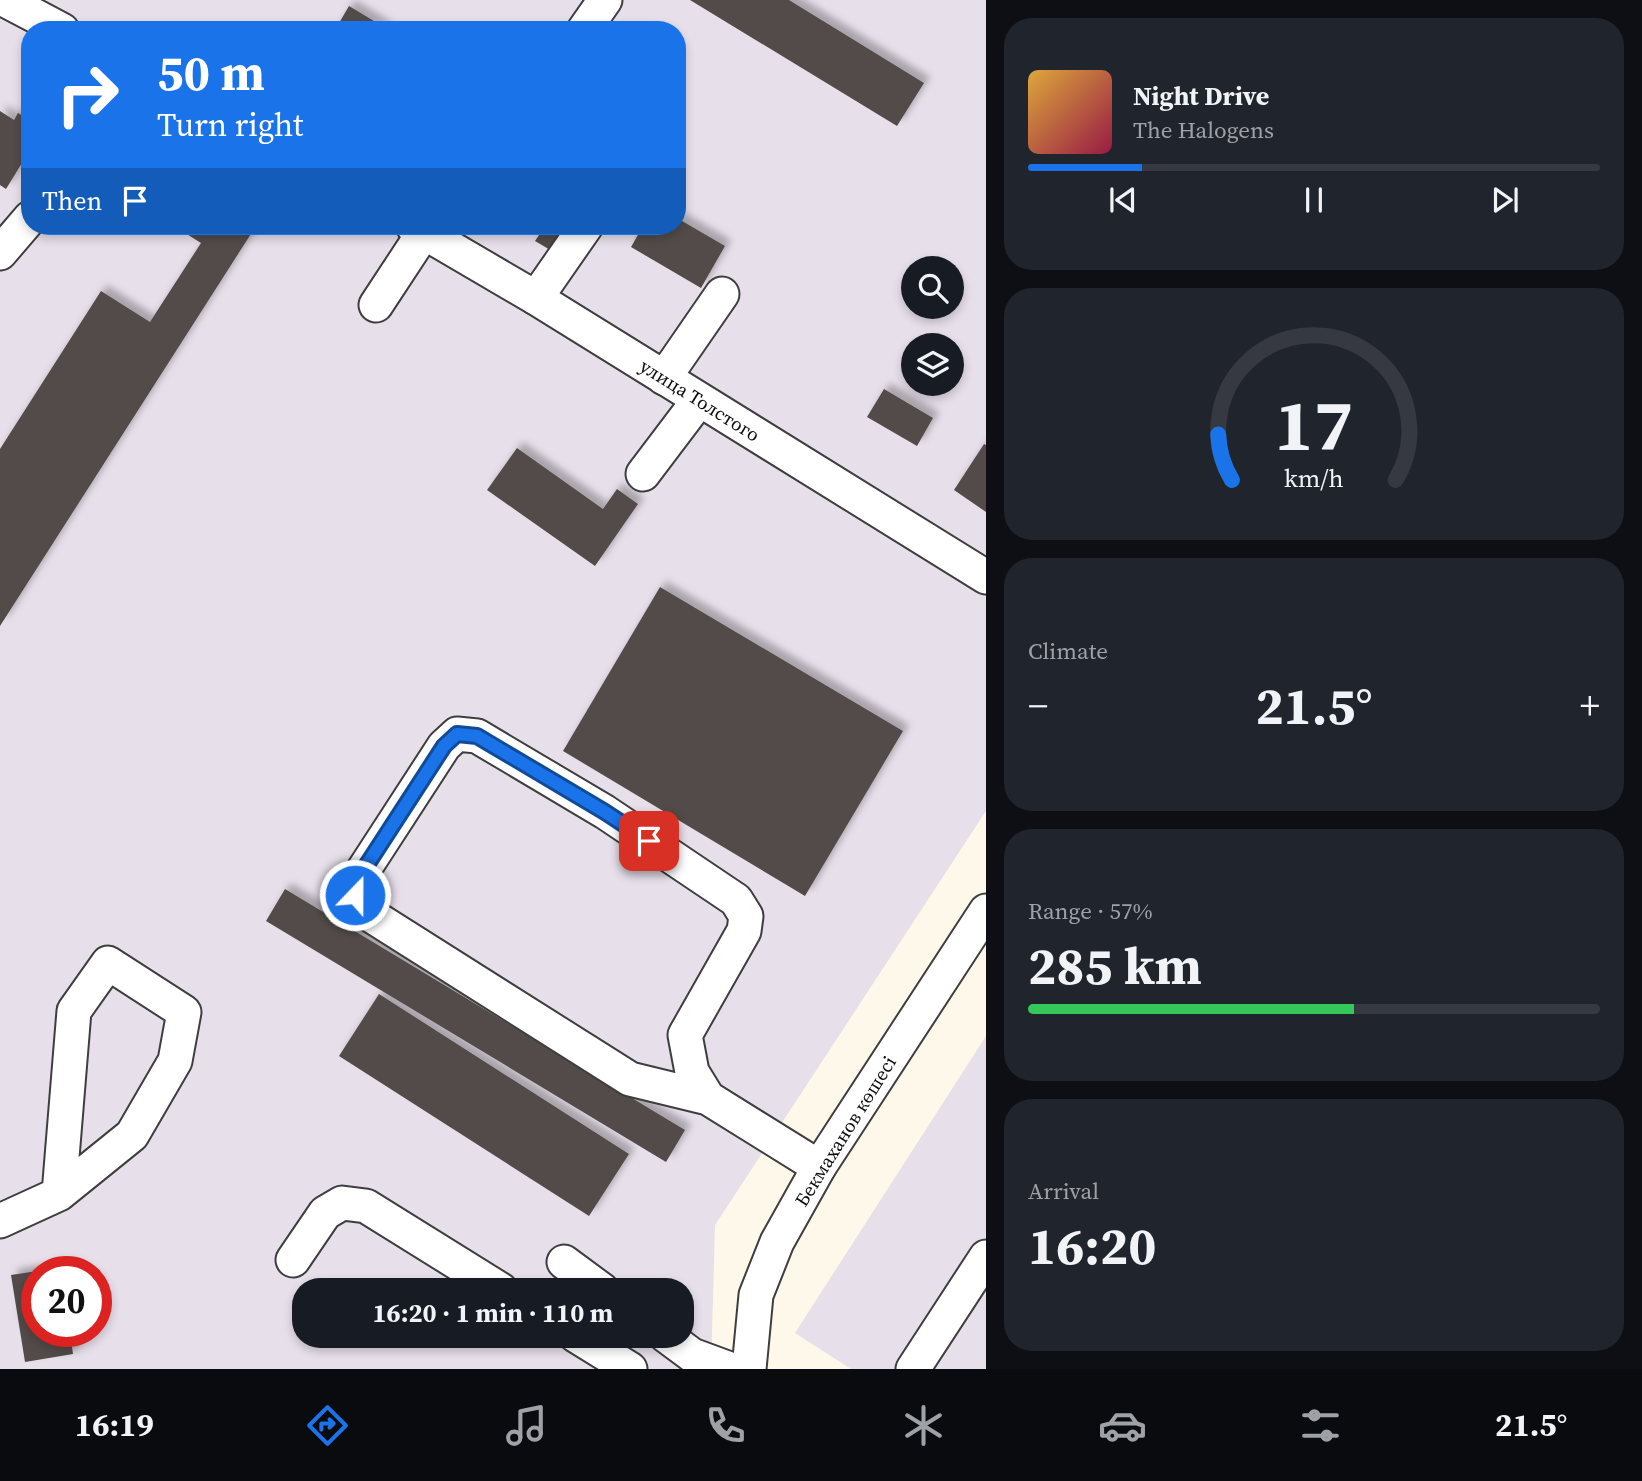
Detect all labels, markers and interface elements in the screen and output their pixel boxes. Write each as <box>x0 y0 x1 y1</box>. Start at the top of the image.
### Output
text: 50 m <box>157 39 265 106</box>
icon: right <box>42 49 133 140</box>
text: Night Drive <box>1133 78 1269 114</box>
text: Turn right <box>157 103 303 147</box>
text: The Halogens <box>1133 114 1274 146</box>
icon: previous <box>1104 181 1142 219</box>
icon: pause <box>1295 181 1333 219</box>
icon: next <box>1486 181 1524 219</box>
icon: arrive <box>116 182 154 220</box>
text: Then <box>42 183 102 219</box>
map controls <box>901 256 964 396</box>
button: search <box>901 256 964 319</box>
button: layers <box>901 333 964 396</box>
street label: улица Толстого <box>635 353 765 447</box>
text: 17 <box>1275 376 1353 475</box>
text: km/h <box>1284 461 1344 495</box>
text: Climate <box>1028 635 1108 667</box>
text: 21.5° <box>1255 670 1373 741</box>
text: − <box>1028 680 1048 732</box>
text: + <box>1580 680 1600 732</box>
pin <box>619 811 679 871</box>
icon: arrive <box>630 822 668 860</box>
position arrow <box>318 858 392 932</box>
text: Range · 57% <box>1028 895 1153 927</box>
text: 285 km <box>1028 930 1202 1001</box>
street label: Бекмаханов көшесі <box>788 1051 902 1211</box>
text: Arrival <box>1028 1175 1099 1207</box>
text: 16:20 <box>1028 1210 1156 1281</box>
speed limit sign: 20 <box>21 1256 112 1347</box>
text: 16:20 · 1 min · 110 m <box>373 1295 613 1331</box>
icon: directions <box>303 1401 352 1450</box>
icon: music <box>502 1401 551 1450</box>
icon: phone <box>701 1401 750 1450</box>
icon: climate <box>899 1401 948 1450</box>
icon: car <box>1098 1401 1147 1450</box>
icon: filters <box>1296 1401 1345 1450</box>
text: 16:19 <box>75 1403 154 1447</box>
text: 21.5° <box>1495 1403 1567 1447</box>

